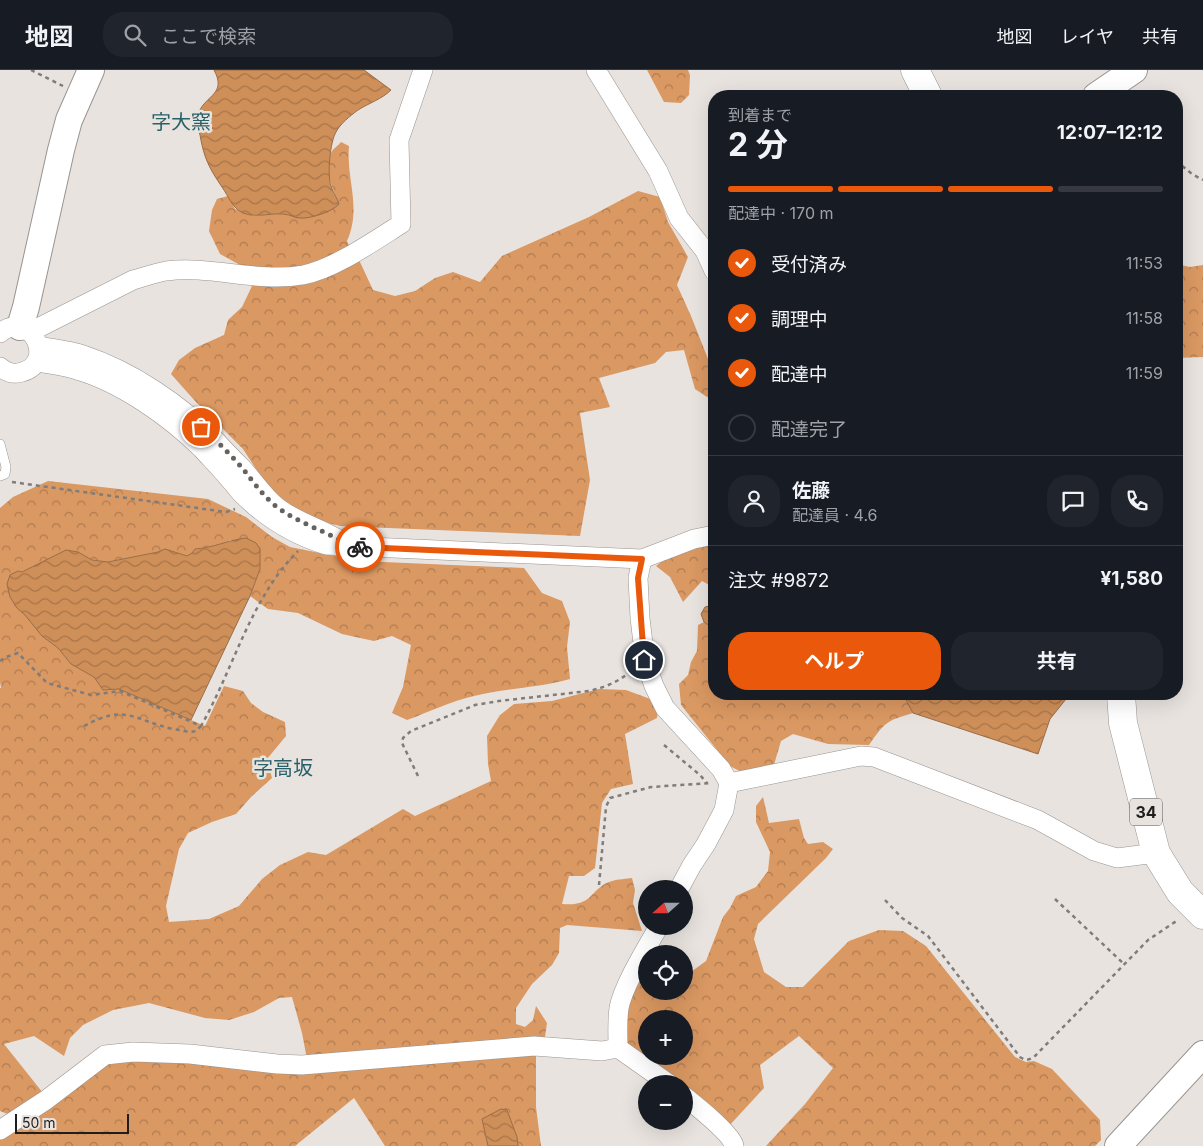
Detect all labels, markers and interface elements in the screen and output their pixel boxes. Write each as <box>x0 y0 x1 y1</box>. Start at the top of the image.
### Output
search box <box>103 12 453 57</box>
icon: search <box>121 21 149 49</box>
text: 地図 <box>25 22 73 51</box>
text: ここで検索 <box>161 25 256 48</box>
text: 地図 <box>997 26 1033 47</box>
text: レイヤ <box>1061 26 1114 47</box>
text: 共有 <box>1142 26 1178 47</box>
text: 到着まで <box>728 105 792 125</box>
district label: 字大窯 <box>151 110 211 134</box>
text: 12:07–12:12 <box>1057 121 1163 144</box>
text: 2 分 <box>728 125 788 164</box>
text: 配達中 · 170 m <box>728 203 834 223</box>
icon: check <box>728 249 756 277</box>
text: 受付済み <box>771 253 847 276</box>
text: 11:53 <box>1126 253 1163 273</box>
icon: check <box>728 304 756 332</box>
text: 調理中 <box>771 308 828 331</box>
text: 11:58 <box>1126 308 1163 328</box>
icon: check <box>728 359 756 387</box>
text: 配達中 <box>771 363 828 386</box>
text: 11:59 <box>1126 363 1163 383</box>
pin <box>180 406 222 448</box>
icon: bag <box>187 413 215 441</box>
text: 配達完了 <box>771 418 847 441</box>
button: person <box>728 475 780 527</box>
button: chat <box>1047 475 1099 527</box>
button: phone <box>1111 475 1163 527</box>
text: 佐藤 <box>792 479 830 502</box>
text: 配達員 · 4.6 <box>792 505 878 525</box>
courier <box>335 522 385 572</box>
icon: bike <box>346 533 374 561</box>
text: ¥1,580 <box>1100 567 1163 590</box>
text: 注文 #9872 <box>728 569 829 592</box>
button: ヘルプ <box>728 632 941 690</box>
button: 共有 <box>951 632 1163 690</box>
pin <box>623 639 665 681</box>
icon: home <box>630 646 658 674</box>
district label: 字高坂 <box>253 756 313 780</box>
road number: 34 <box>1130 799 1162 826</box>
north arrow <box>638 880 692 935</box>
map controls <box>638 880 693 1130</box>
button: locate <box>638 945 693 1000</box>
button: + <box>638 1010 693 1065</box>
button: − <box>638 1075 693 1130</box>
scale bar <box>15 1111 129 1134</box>
text: 50 m <box>22 1114 56 1131</box>

